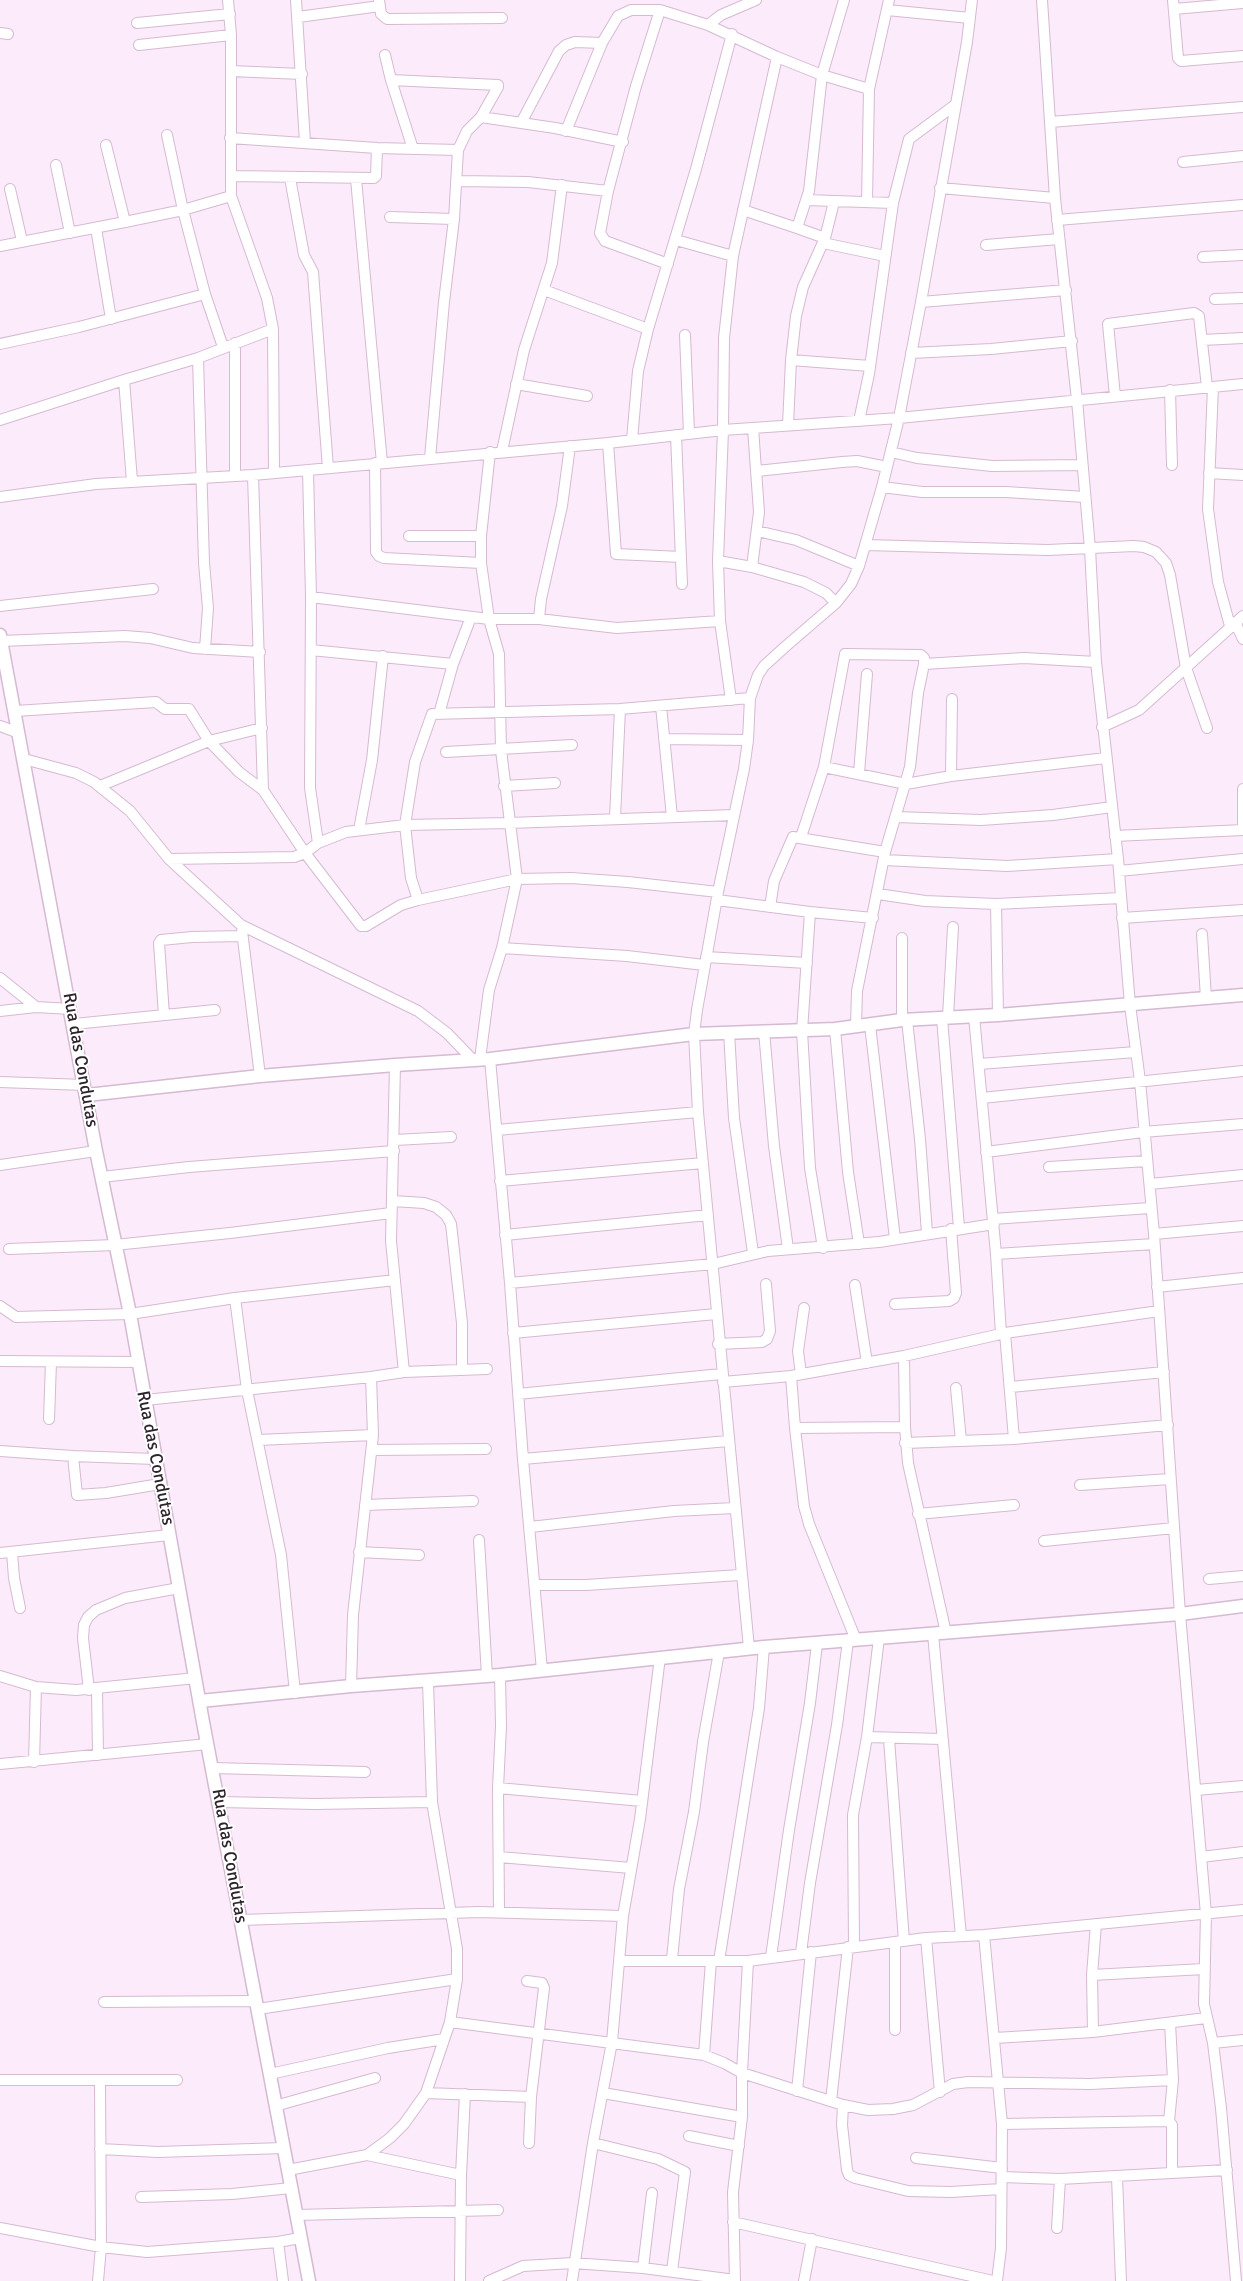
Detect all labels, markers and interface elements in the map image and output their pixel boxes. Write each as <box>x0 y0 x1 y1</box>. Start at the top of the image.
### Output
street label: Rua das Condutas <box>58 991 102 1129</box>
street label: Rua das Condutas <box>131 1389 179 1527</box>
street label: Rua das Condutas <box>207 1787 251 1925</box>

